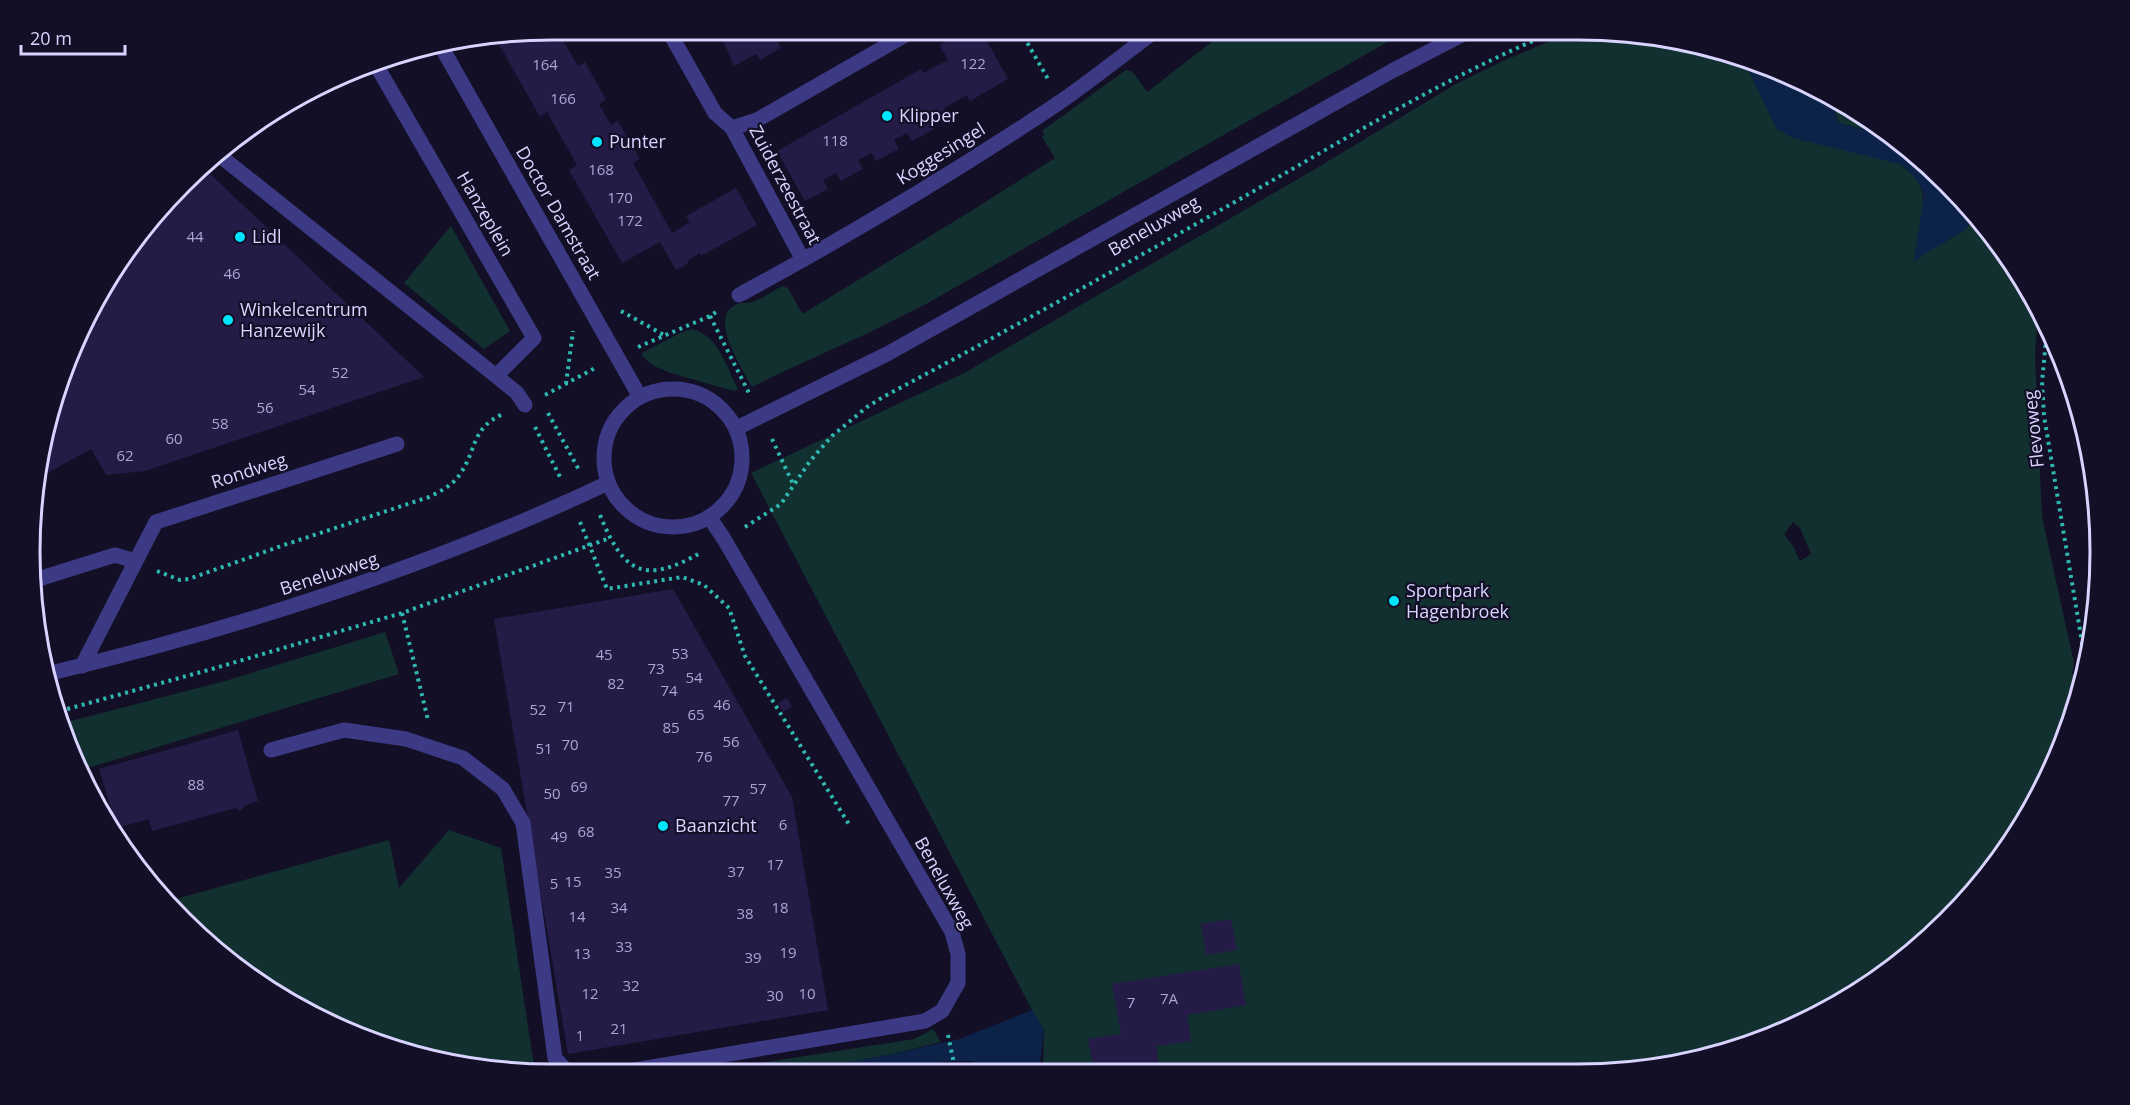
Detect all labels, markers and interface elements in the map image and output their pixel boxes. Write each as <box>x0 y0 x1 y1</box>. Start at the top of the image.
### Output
scale bar <box>21 18 124 56</box>
text: 20 m <box>30 26 72 50</box>
house number: 122 <box>960 53 986 73</box>
house number: 164 <box>532 54 558 74</box>
house number: 166 <box>550 88 576 108</box>
place label: Klipper <box>899 103 959 127</box>
marker: Klipper <box>880 109 894 123</box>
street label: Koggesingel <box>892 116 989 190</box>
street label: Zuiderzeestraat <box>744 121 827 248</box>
place label: Punter <box>609 129 666 153</box>
house number: 118 <box>822 130 848 150</box>
marker: Punter <box>590 135 604 149</box>
street label: Doctor Damstraat <box>511 141 607 284</box>
house number: 168 <box>588 159 614 179</box>
street label: Hanzeplein <box>452 167 520 260</box>
house number: 170 <box>607 187 633 207</box>
street label: Beneluxweg <box>1103 189 1204 261</box>
house number: 172 <box>617 210 643 230</box>
place label: Lidl <box>252 224 282 248</box>
house number: 44 <box>186 226 204 246</box>
marker: Lidl <box>233 230 247 244</box>
house number: 46 <box>223 263 241 283</box>
place label: Winkelcentrum Hanzewijk <box>240 297 368 342</box>
marker: Winkelcentrum Hanzewijk <box>221 313 235 327</box>
house number: 52 <box>331 362 349 382</box>
house number: 54 <box>298 379 316 399</box>
street label: Flevoweg <box>2017 389 2049 469</box>
house number: 56 <box>256 397 274 417</box>
house number: 58 <box>211 413 229 433</box>
house number: 60 <box>165 428 183 448</box>
house number: 62 <box>116 445 134 465</box>
street label: Rondweg <box>208 447 290 493</box>
street label: Beneluxweg <box>277 546 381 600</box>
place label: Sportpark Hagenbroek <box>1406 578 1509 623</box>
marker: Sportpark Hagenbroek <box>1387 594 1401 608</box>
house number: 53 <box>671 643 689 663</box>
house number: 45 <box>595 644 613 664</box>
house number: 73 <box>647 658 665 678</box>
house number: 54 <box>685 667 703 687</box>
house number: 82 <box>607 673 625 693</box>
house number: 74 <box>660 680 678 700</box>
house number: 46 <box>713 694 731 714</box>
house number: 71 <box>557 696 575 716</box>
house number: 52 <box>529 699 547 719</box>
house number: 65 <box>687 704 705 724</box>
house number: 85 <box>662 717 680 737</box>
house number: 56 <box>722 731 740 751</box>
house number: 70 <box>561 734 579 754</box>
house number: 51 <box>535 738 553 758</box>
house number: 76 <box>695 746 713 766</box>
house number: 88 <box>187 774 205 794</box>
house number: 69 <box>570 776 588 796</box>
house number: 57 <box>749 778 767 798</box>
house number: 50 <box>543 783 561 803</box>
house number: 77 <box>722 790 740 810</box>
place label: Baanzicht <box>675 813 757 837</box>
house number: 6 <box>779 814 787 834</box>
marker: Baanzicht <box>656 819 670 833</box>
house number: 68 <box>577 821 595 841</box>
house number: 49 <box>550 826 568 846</box>
street label: Beneluxweg <box>910 832 980 933</box>
house number: 17 <box>766 854 784 874</box>
house number: 37 <box>727 861 745 881</box>
house number: 35 <box>604 862 622 882</box>
house number: 15 <box>564 871 582 891</box>
house number: 5 <box>550 873 558 893</box>
house number: 34 <box>610 897 628 917</box>
house number: 18 <box>771 897 789 917</box>
house number: 38 <box>736 903 754 923</box>
house number: 14 <box>568 906 586 926</box>
house number: 33 <box>615 936 633 956</box>
house number: 19 <box>779 942 797 962</box>
house number: 13 <box>573 943 591 963</box>
house number: 39 <box>744 947 762 967</box>
house number: 32 <box>622 975 640 995</box>
house number: 12 <box>581 983 599 1003</box>
house number: 10 <box>798 983 816 1003</box>
house number: 30 <box>766 985 784 1005</box>
house number: 7A <box>1160 988 1179 1008</box>
house number: 7 <box>1127 992 1135 1012</box>
house number: 21 <box>610 1018 628 1038</box>
house number: 1 <box>576 1025 584 1045</box>

